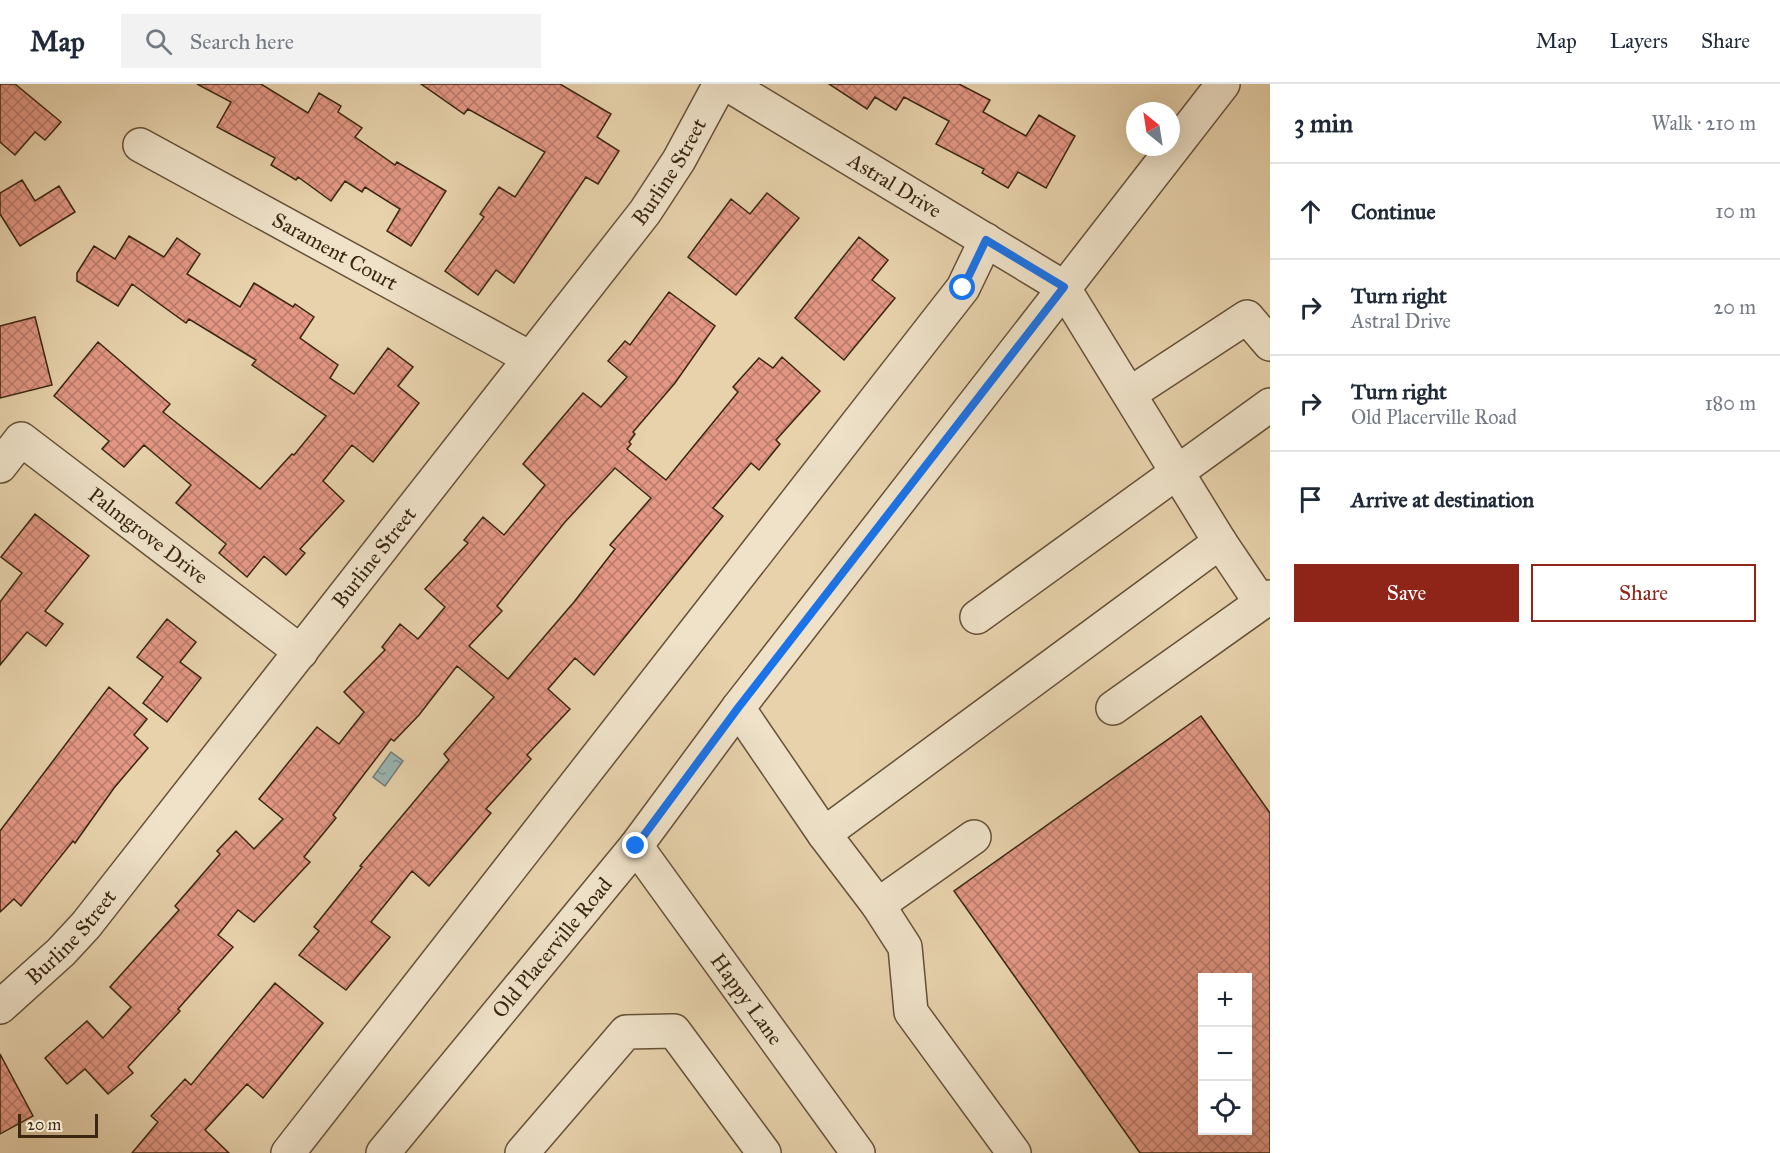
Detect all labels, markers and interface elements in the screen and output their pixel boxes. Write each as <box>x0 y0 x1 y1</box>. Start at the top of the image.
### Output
search box <box>121 14 541 68</box>
text: Map <box>30 24 85 59</box>
icon: search <box>142 25 175 58</box>
text: Search here <box>190 28 294 55</box>
text: Map <box>1536 28 1577 54</box>
text: Layers <box>1610 28 1668 54</box>
text: Share <box>1701 28 1750 54</box>
north arrow <box>1126 102 1180 156</box>
text: 3 min <box>1294 107 1353 139</box>
text: Walk · 210 m <box>1651 111 1756 135</box>
street label: Burline Street <box>626 113 712 231</box>
street label: Astral Drive <box>842 147 947 224</box>
icon: ahead <box>1294 195 1327 228</box>
text: Continue <box>1351 198 1436 225</box>
text: 10 m <box>1715 199 1756 223</box>
street label: Sarament Court <box>268 207 403 296</box>
route start <box>949 274 975 300</box>
text: Turn right <box>1351 282 1447 309</box>
icon: right <box>1294 291 1327 324</box>
text: 20 m <box>1713 295 1756 319</box>
text: Astral Drive <box>1351 309 1451 333</box>
text: Turn right <box>1351 378 1447 405</box>
icon: right <box>1294 387 1327 420</box>
text: 180 m <box>1705 391 1756 415</box>
text: Old Placerville Road <box>1351 405 1517 429</box>
street label: Palmgrove Drive <box>83 482 213 590</box>
icon: arrive <box>1294 483 1327 516</box>
text: Arrive at destination <box>1351 486 1534 513</box>
street label: Burline Street <box>327 501 422 613</box>
button: Save <box>1294 564 1519 622</box>
button: Share <box>1531 564 1756 622</box>
route end <box>622 832 648 858</box>
street label: Old Placerville Road <box>487 872 618 1023</box>
street label: Burline Street <box>21 884 122 990</box>
street label: Happy Lane <box>705 948 789 1050</box>
map controls <box>1198 973 1252 1135</box>
button: + <box>1198 973 1252 1027</box>
button: − <box>1198 1027 1252 1081</box>
button: locate <box>1198 1081 1252 1135</box>
scale bar <box>18 1111 98 1138</box>
text: 20 m <box>27 1115 61 1134</box>

